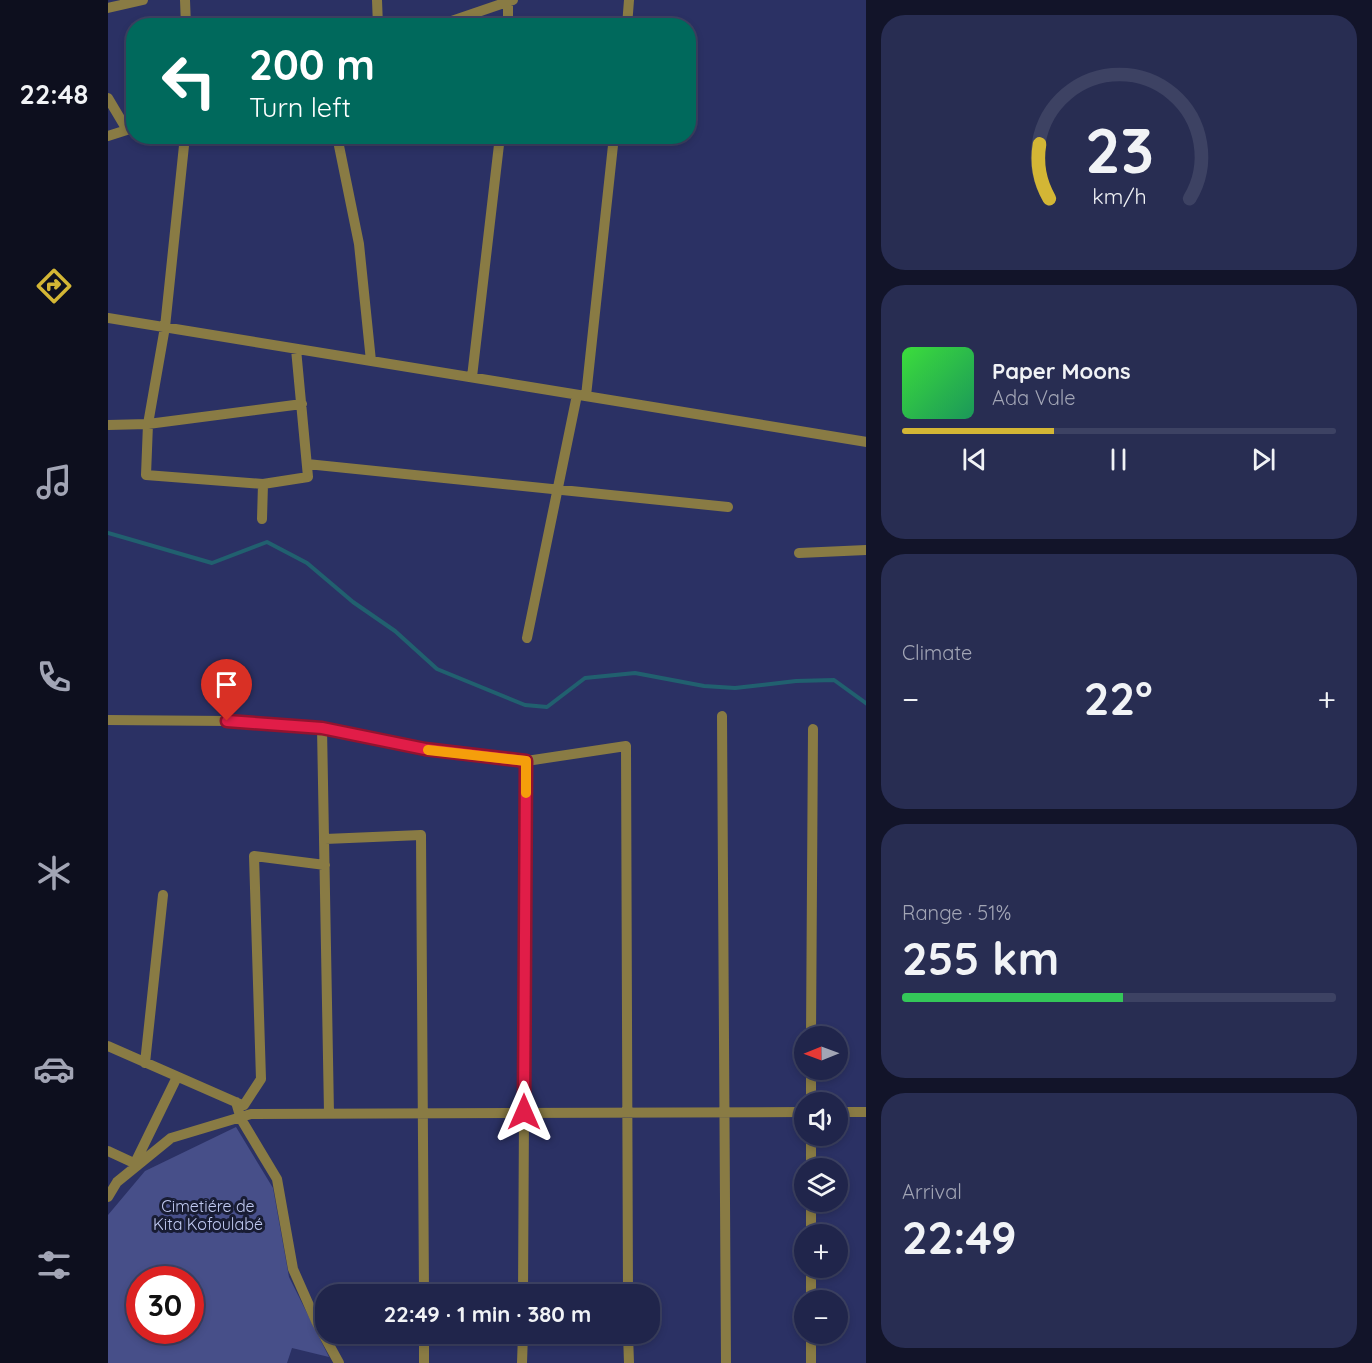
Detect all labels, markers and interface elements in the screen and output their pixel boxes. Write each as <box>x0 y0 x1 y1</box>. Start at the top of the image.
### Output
text: 200 m <box>249 38 375 91</box>
icon: left <box>150 42 228 120</box>
text: 22:48 <box>20 77 88 111</box>
text: Turn left <box>249 90 351 124</box>
text: 23 <box>1084 111 1154 189</box>
text: km/h <box>1092 184 1146 210</box>
icon: directions <box>33 265 75 307</box>
text: Paper Moons <box>992 357 1131 385</box>
text: Ada Vale <box>992 385 1076 410</box>
icon: previous <box>958 443 991 476</box>
icon: pause <box>1102 443 1135 476</box>
icon: next <box>1247 443 1280 476</box>
icon: music <box>33 461 75 503</box>
text: Climate <box>902 640 972 665</box>
icon: phone <box>33 656 75 698</box>
pin <box>201 659 252 721</box>
icon: arrive <box>210 668 243 701</box>
text: 22° <box>1084 670 1153 726</box>
text: − <box>902 678 919 719</box>
text: + <box>1317 678 1336 719</box>
icon: climate <box>33 852 75 894</box>
text: Range · 51% <box>902 900 1011 925</box>
text: 255 km <box>902 930 1059 986</box>
north arrow <box>794 1026 848 1080</box>
map controls <box>794 1026 848 1344</box>
icon: car <box>33 1048 75 1090</box>
position arrow <box>492 1080 556 1144</box>
button: sound <box>794 1092 848 1146</box>
button: layers <box>794 1158 848 1212</box>
text: Arrival <box>902 1179 962 1204</box>
park label: Cimetiére de Kita Kofoulabé <box>153 1196 263 1234</box>
text: 22:49 <box>902 1209 1017 1265</box>
button: + <box>794 1224 848 1278</box>
icon: filters <box>33 1244 75 1286</box>
speed limit sign: 30 <box>126 1266 204 1344</box>
button: − <box>794 1290 848 1344</box>
text: 22:49 · 1 min · 380 m <box>384 1300 591 1328</box>

